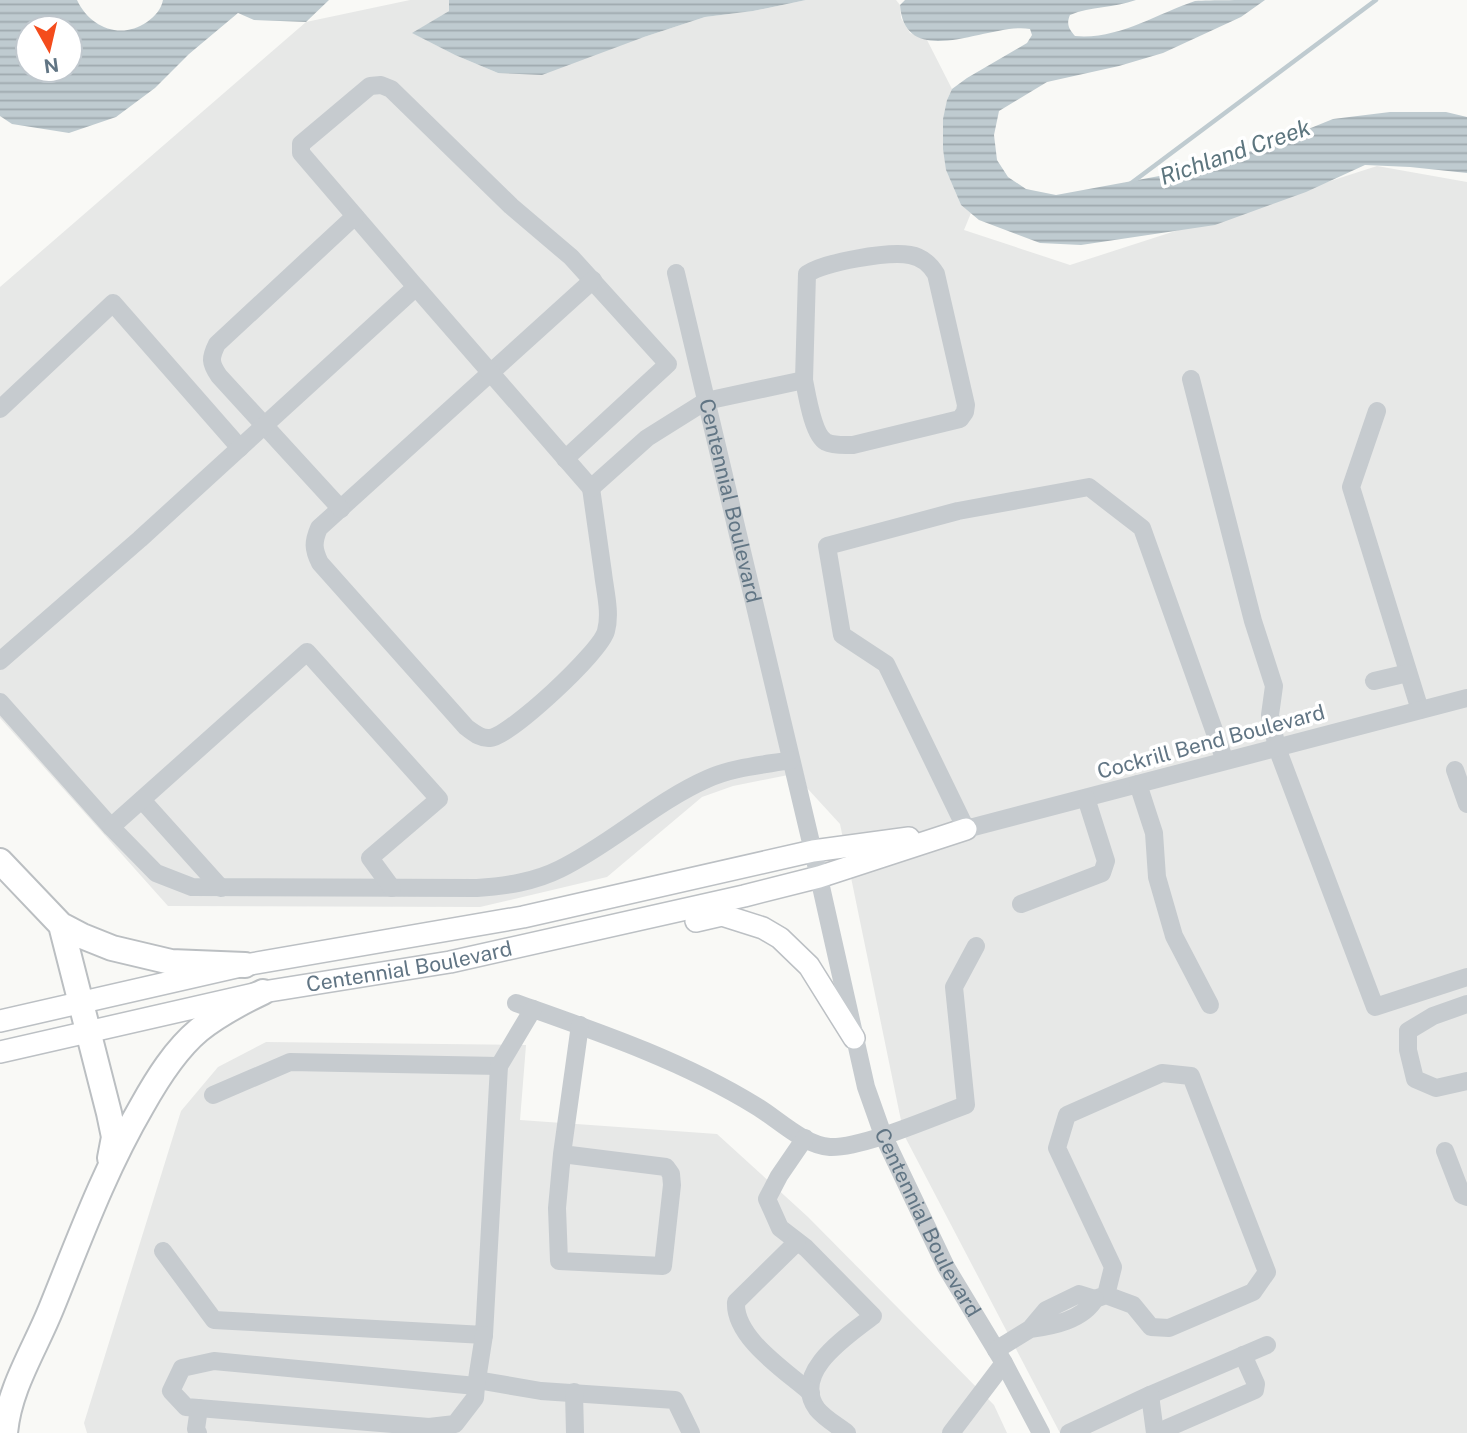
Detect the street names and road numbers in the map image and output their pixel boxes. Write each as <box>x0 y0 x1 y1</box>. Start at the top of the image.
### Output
street label: Centennial Boulevard <box>694 396 767 605</box>
street label: Cockrill Bend Boulevard <box>1094 699 1327 784</box>
street label: Centennial Boulevard <box>304 935 514 997</box>
street label: Centennial Boulevard <box>869 1124 986 1321</box>

